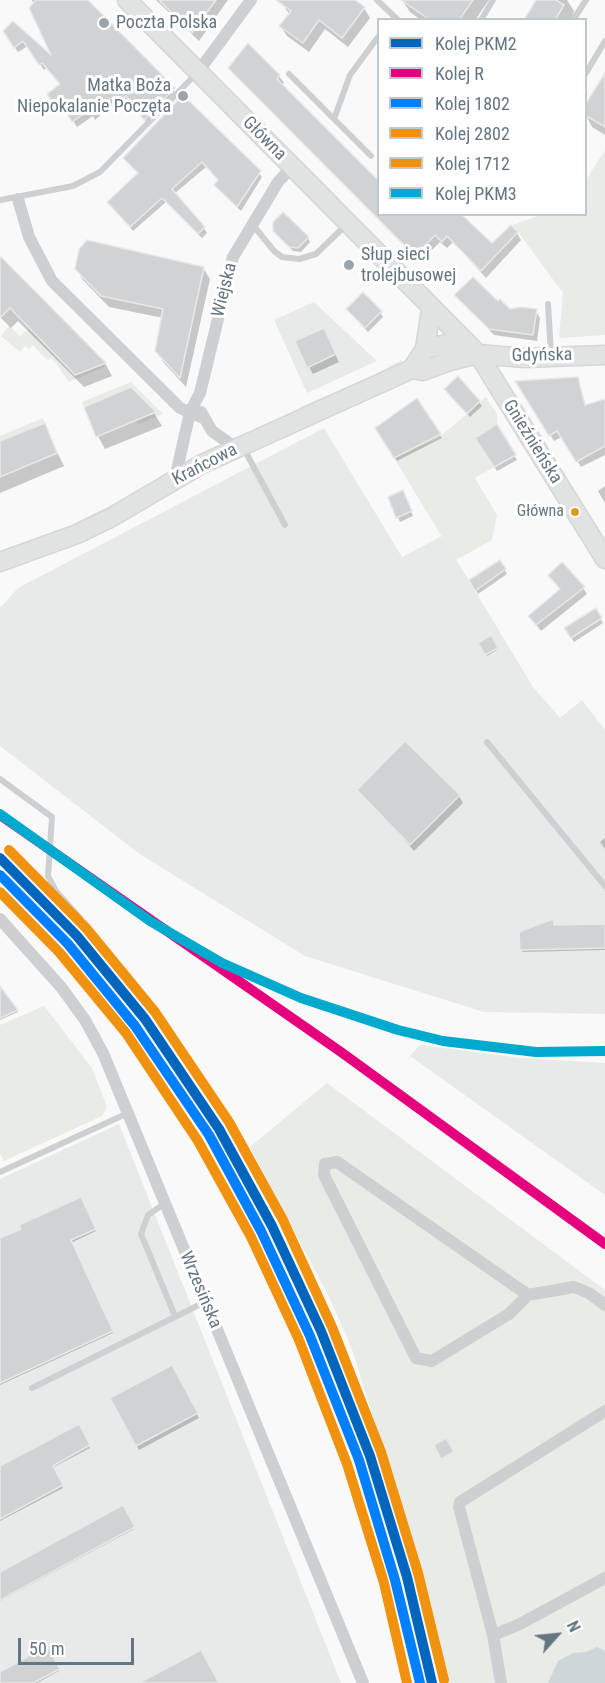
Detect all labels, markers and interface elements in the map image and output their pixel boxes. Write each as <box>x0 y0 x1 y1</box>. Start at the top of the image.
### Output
place label: Poczta Polska <box>116 12 217 34</box>
marker: Poczta Polska <box>97 16 111 30</box>
legend <box>377 18 587 216</box>
text: Kolej PKM2 <box>435 33 517 54</box>
text: Kolej R <box>435 63 484 84</box>
place label: Matka Boża Niepokalanie Poczęta <box>17 75 171 118</box>
marker: Matka Boża Niepokalanie Poczęta <box>176 89 190 103</box>
text: Kolej 1802 <box>435 93 510 114</box>
street label: Główna <box>238 113 290 165</box>
text: Kolej 2802 <box>435 123 510 144</box>
text: Kolej 1712 <box>435 153 510 174</box>
text: Kolej PKM3 <box>435 183 517 204</box>
place label: Słup sieci trolejbusowej <box>361 244 456 286</box>
marker: Słup sieci trolejbusowej <box>342 258 356 272</box>
street label: Wiejska <box>208 261 242 319</box>
street label: Gdyńska <box>511 345 573 367</box>
street label: Gnieźnieńska <box>498 396 566 488</box>
street label: Krańcowa <box>169 439 241 491</box>
place label: Główna <box>517 502 564 522</box>
marker: Główna <box>569 506 581 518</box>
street label: Wrzesińska <box>174 1248 226 1332</box>
north arrow <box>527 1605 587 1665</box>
text: N <box>563 1618 584 1635</box>
scale bar <box>21 1626 136 1664</box>
text: 50 m <box>29 1638 64 1659</box>

